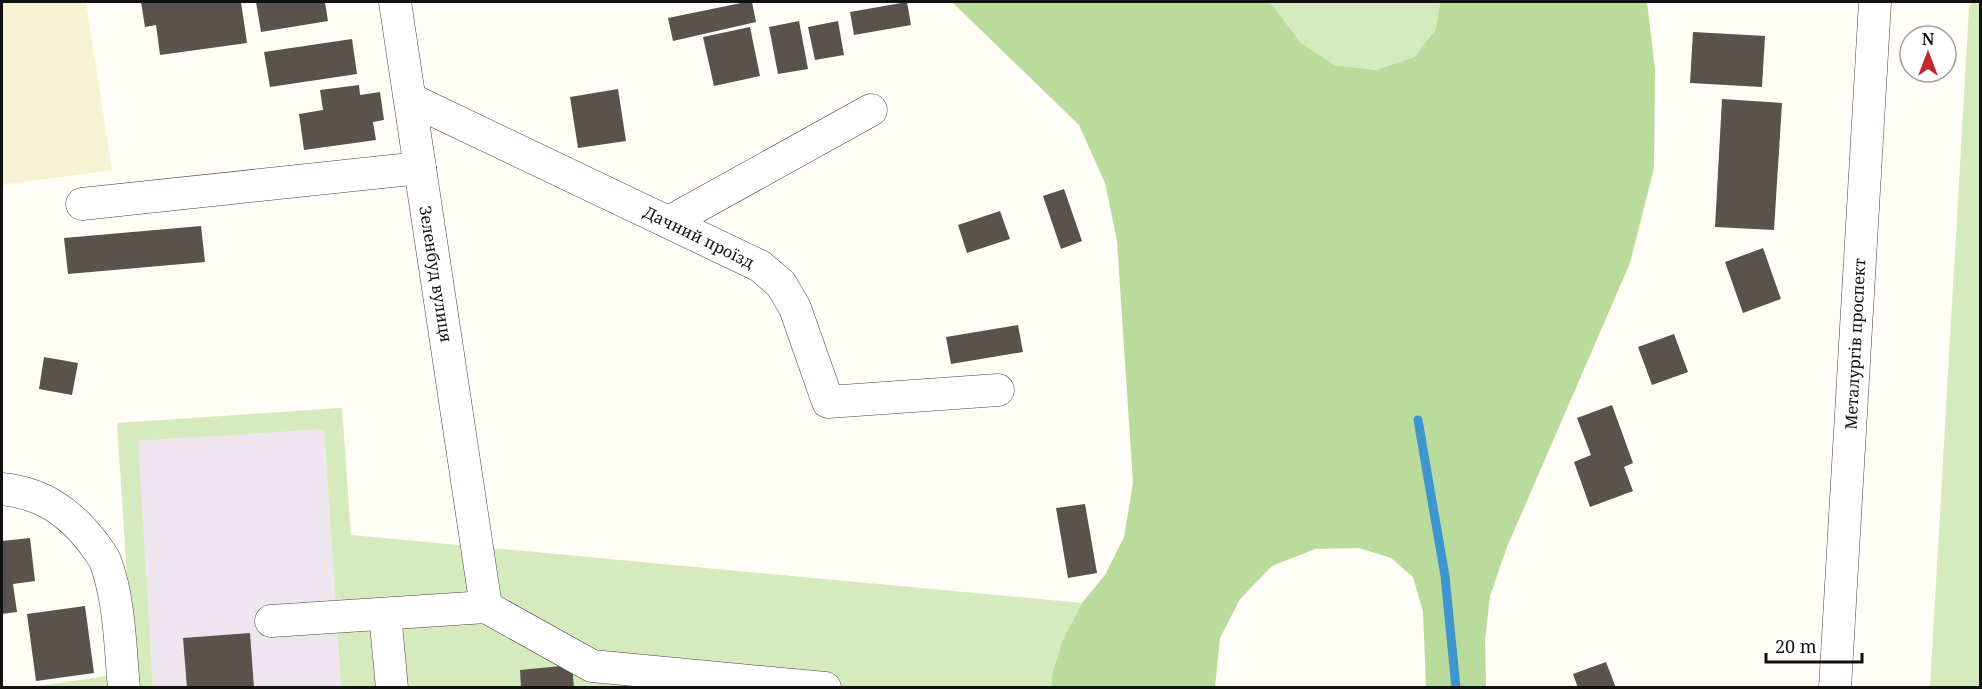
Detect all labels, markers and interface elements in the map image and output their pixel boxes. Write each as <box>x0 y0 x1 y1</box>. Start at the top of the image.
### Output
north arrow <box>1898 24 1958 84</box>
text: N <box>1922 28 1935 50</box>
street label: Дачний проїзд <box>640 201 758 273</box>
street label: Зеленбуд вулиця <box>414 204 458 344</box>
street label: Металургів проспект <box>1840 257 1871 430</box>
scale bar <box>1766 626 1862 664</box>
text: 20 m <box>1775 634 1817 658</box>

